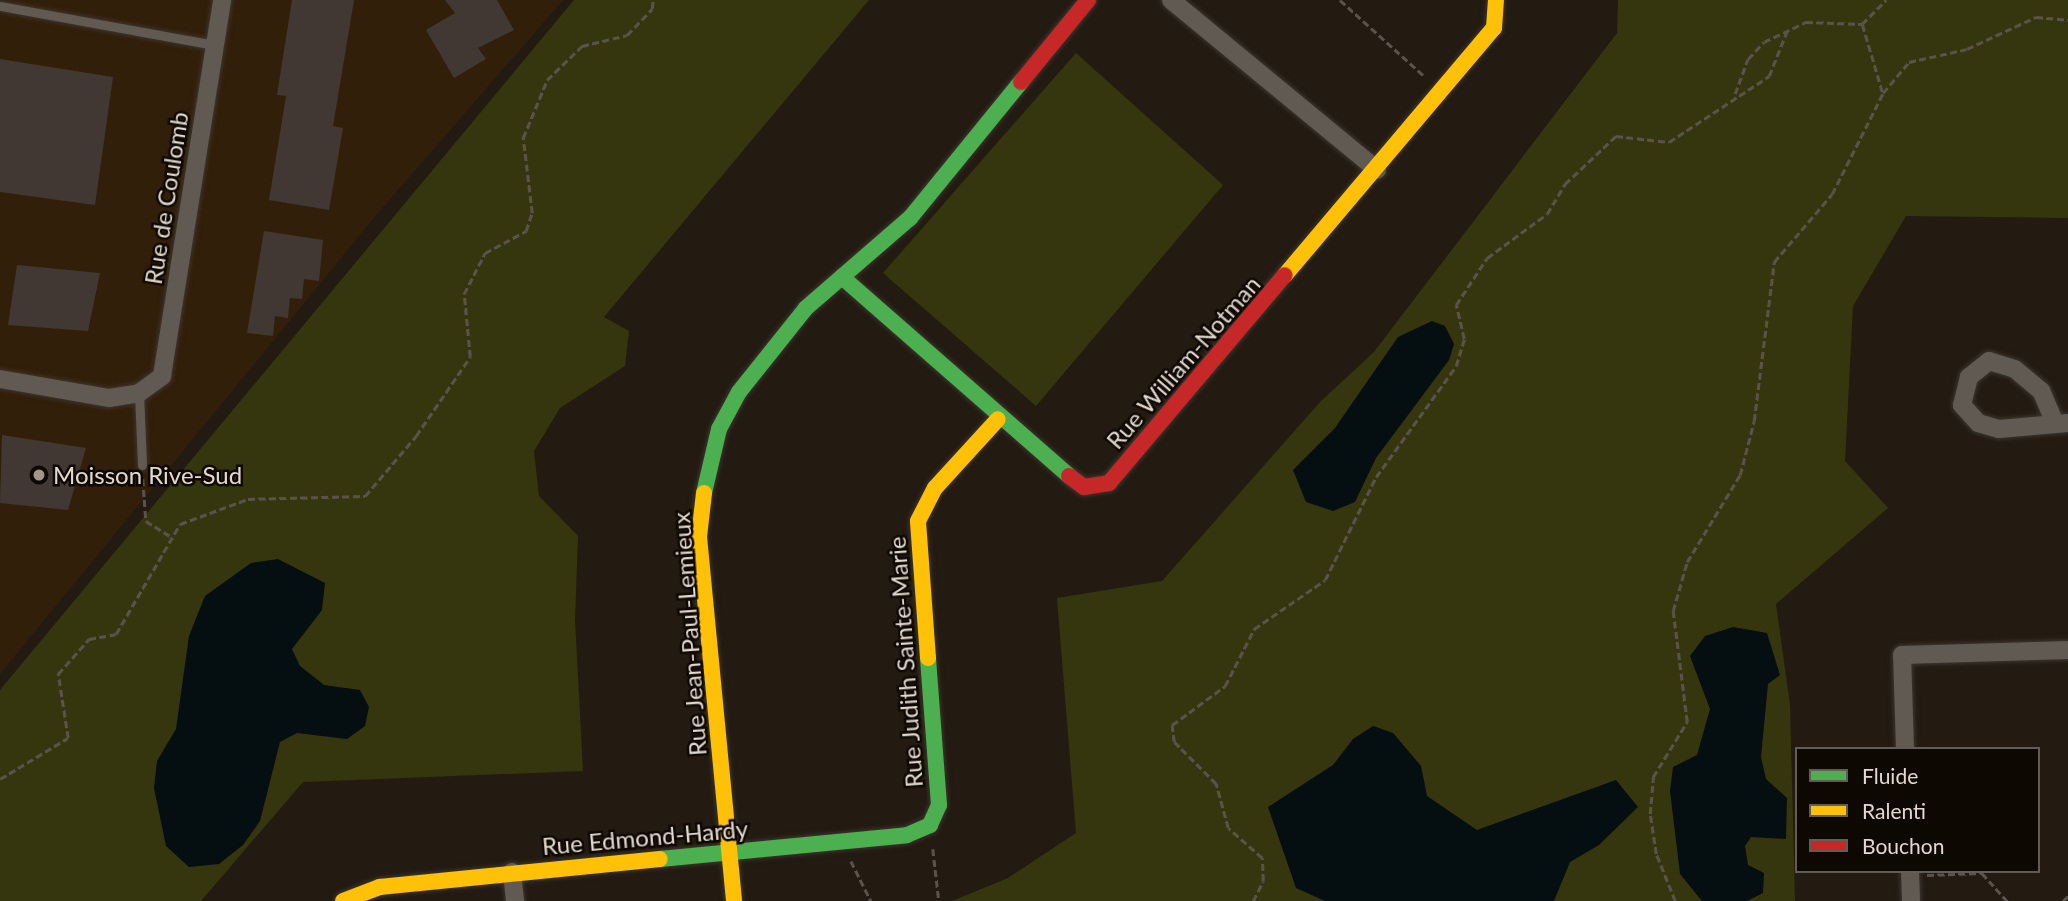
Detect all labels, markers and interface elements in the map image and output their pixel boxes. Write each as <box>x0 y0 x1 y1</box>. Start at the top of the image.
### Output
street label: Rue de Coulomb <box>138 110 194 286</box>
street label: Rue William-Notman <box>1100 270 1266 454</box>
place label: Moisson Rive-Sud <box>53 461 242 489</box>
marker: Moisson Rive-Sud <box>31 467 47 483</box>
street label: Rue Jean-Paul-Lemieux <box>666 511 712 757</box>
street label: Rue Judith Sainte-Marie <box>882 535 928 789</box>
legend <box>1795 747 2040 873</box>
text: Fluide <box>1862 763 1918 788</box>
text: Ralenti <box>1862 798 1926 823</box>
street label: Rue Edmond-Hardy <box>541 814 749 860</box>
text: Bouchon <box>1862 833 1944 858</box>

